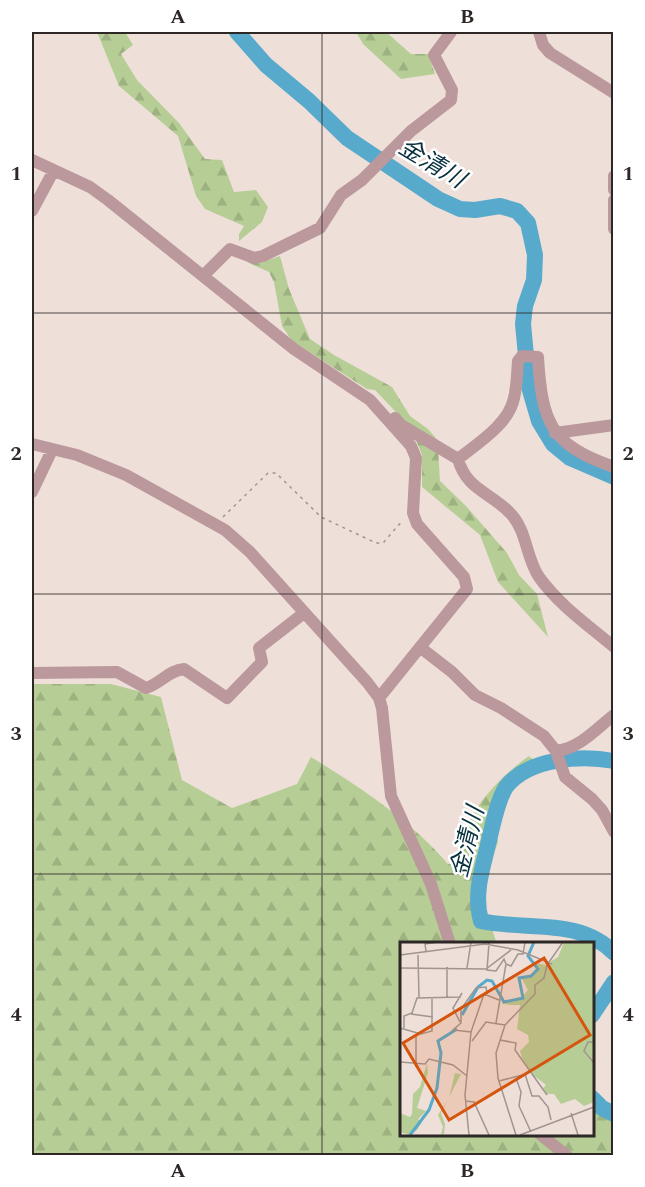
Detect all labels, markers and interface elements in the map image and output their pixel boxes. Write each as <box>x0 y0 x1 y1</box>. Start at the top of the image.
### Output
text: A <box>170 2 186 32</box>
text: B <box>460 2 474 32</box>
water label: 金清川 <box>391 130 474 199</box>
text: 1 <box>10 159 22 189</box>
text: 1 <box>622 159 634 189</box>
text: 2 <box>10 439 22 469</box>
text: 2 <box>622 439 634 469</box>
text: 3 <box>10 719 22 749</box>
text: 3 <box>622 719 634 749</box>
water label: 金清川 <box>442 800 495 882</box>
inset map <box>400 942 594 1136</box>
text: 4 <box>10 1000 22 1030</box>
text: 4 <box>622 1000 634 1030</box>
text: A <box>170 1156 186 1186</box>
text: B <box>460 1156 474 1186</box>

